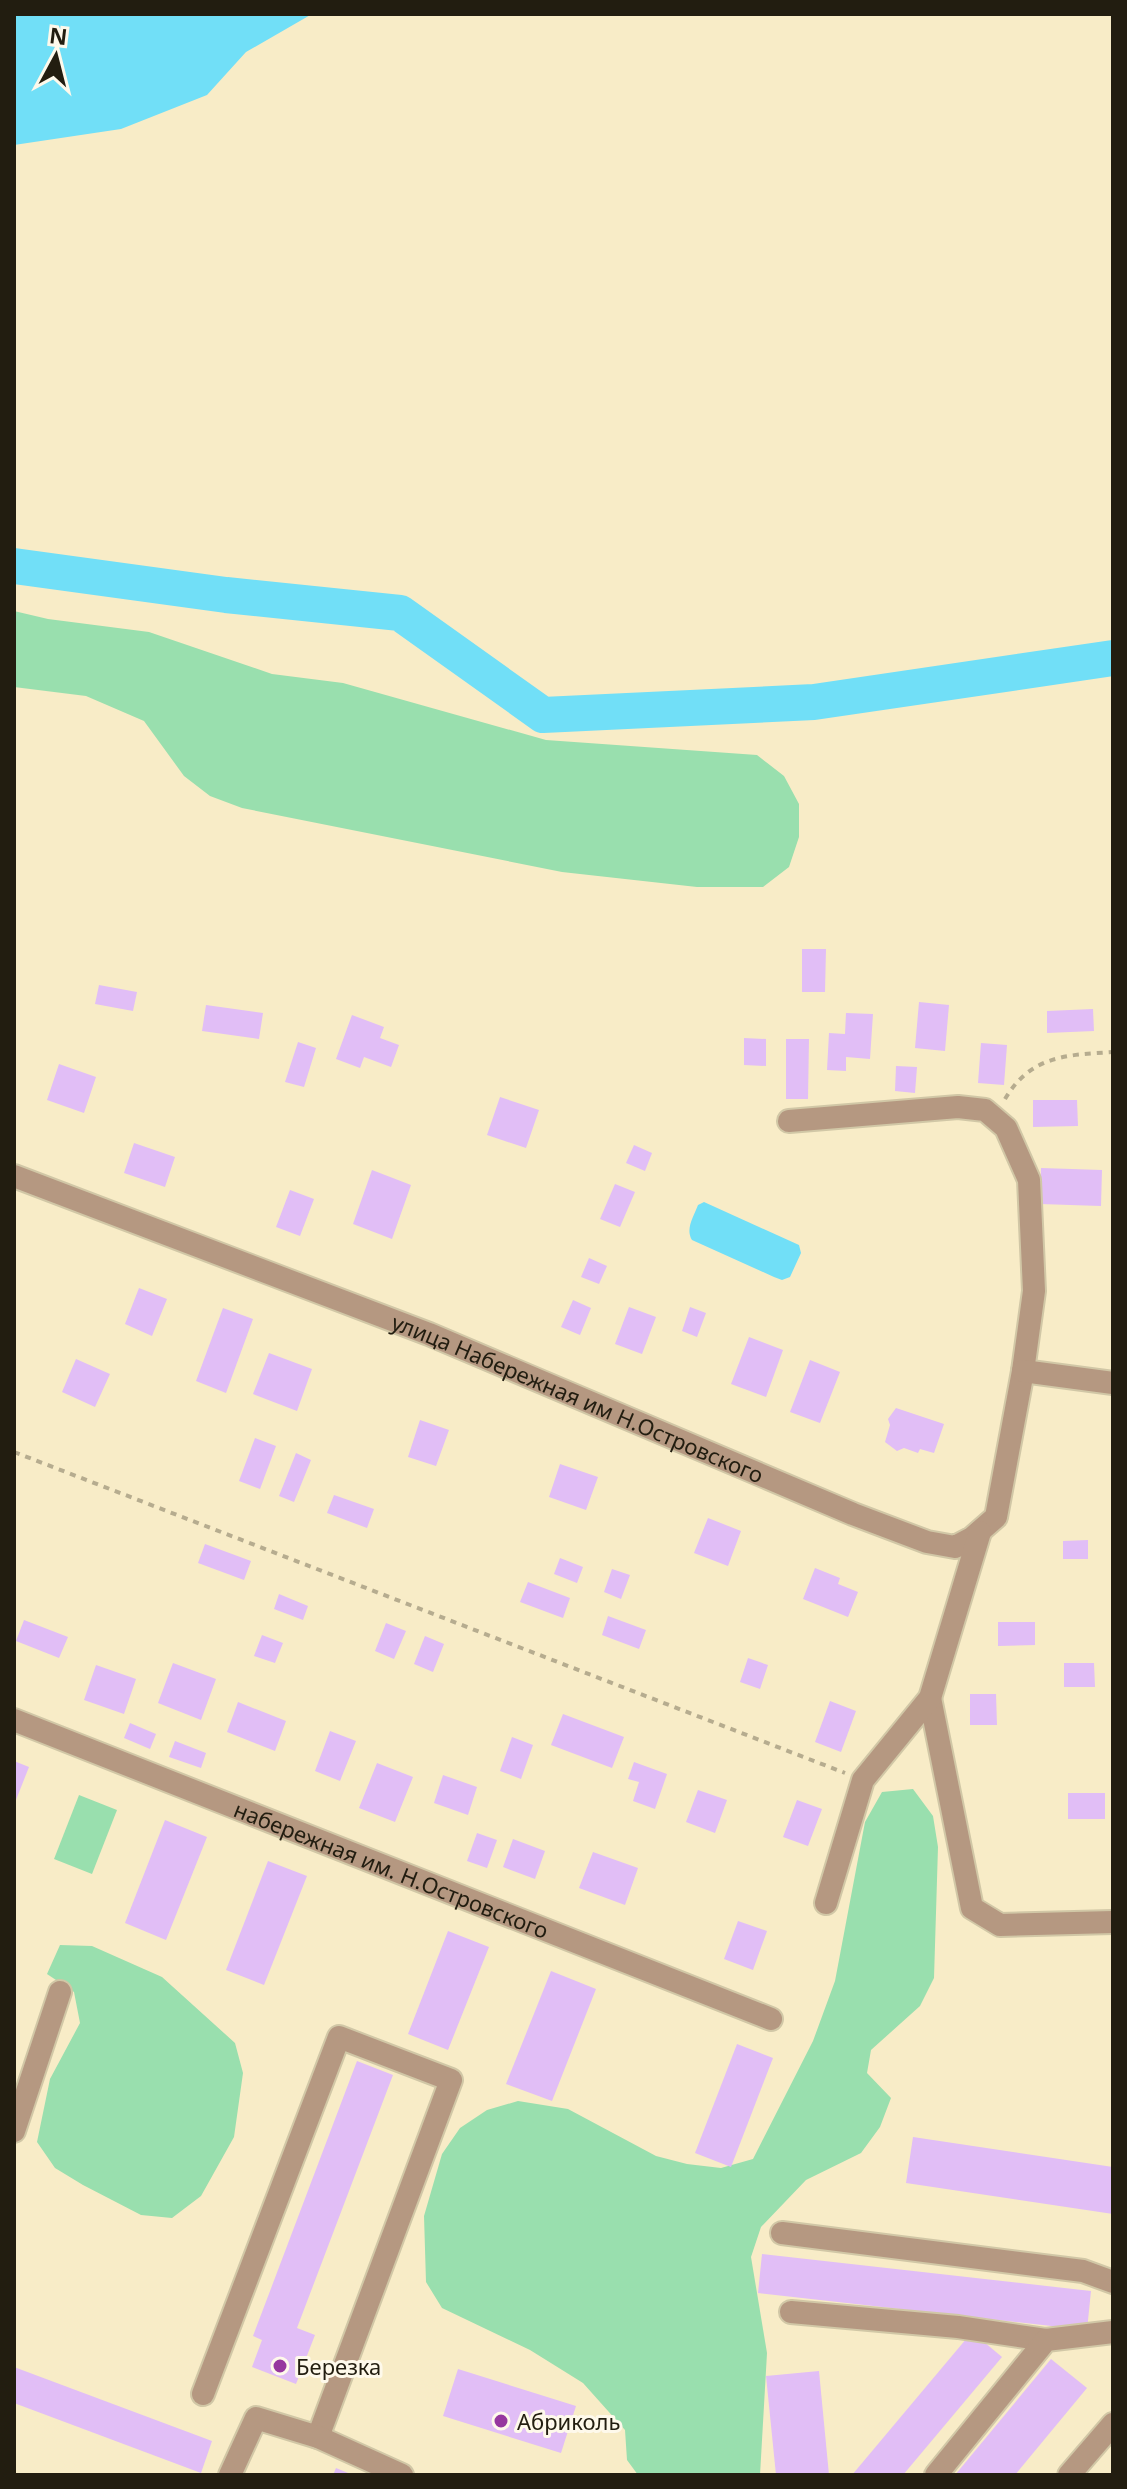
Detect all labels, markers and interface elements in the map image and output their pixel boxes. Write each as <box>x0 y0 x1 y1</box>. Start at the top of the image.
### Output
north arrow <box>16 16 96 96</box>
text: N <box>48 19 69 51</box>
street label: улица Набережная им Н.Островского <box>388 1306 768 1489</box>
street label: набережная им. Н.Островского <box>230 1794 553 1945</box>
place label: Березка <box>296 2351 381 2381</box>
marker: Березка <box>271 2357 289 2375</box>
place label: Абриколь <box>517 2406 620 2436</box>
marker: Абриколь <box>492 2412 510 2430</box>

